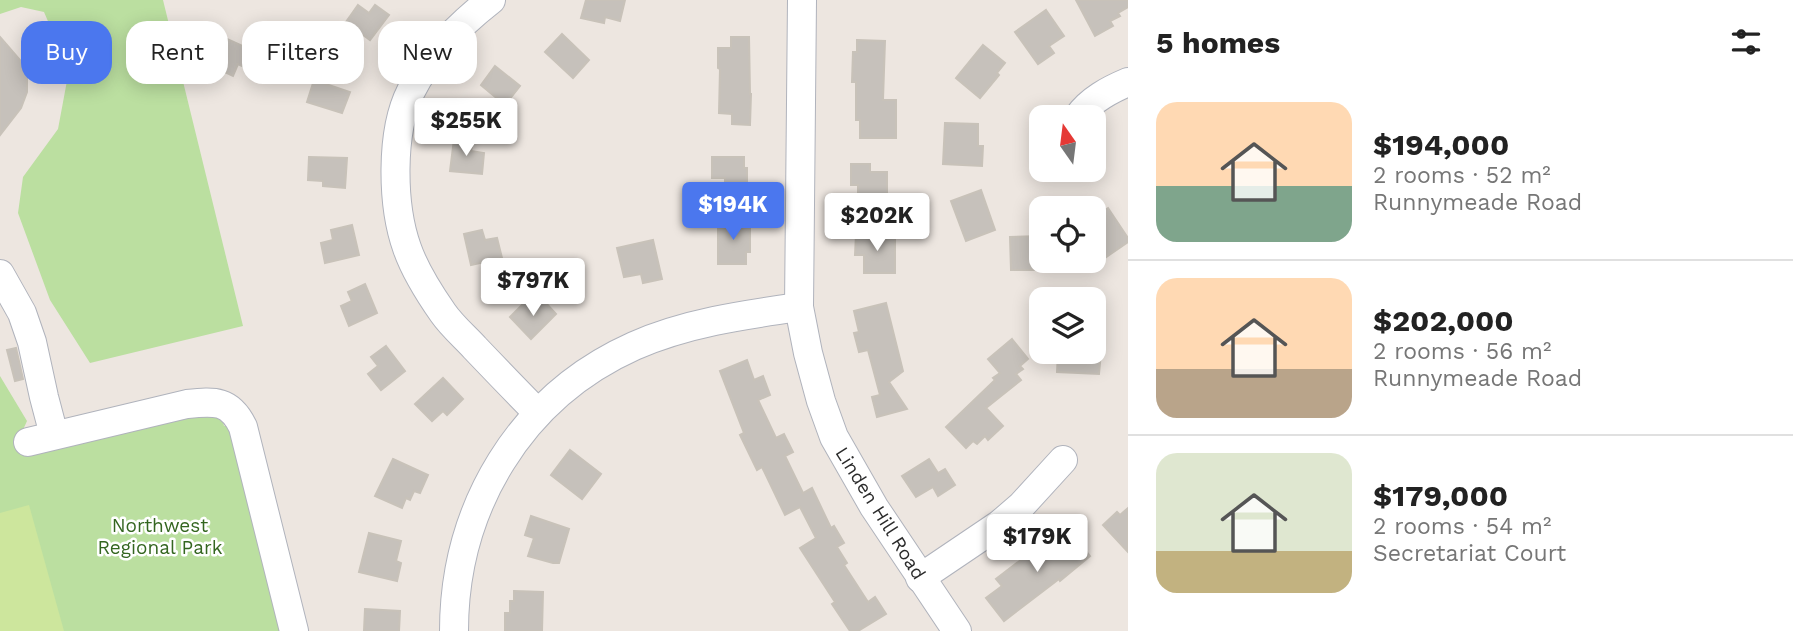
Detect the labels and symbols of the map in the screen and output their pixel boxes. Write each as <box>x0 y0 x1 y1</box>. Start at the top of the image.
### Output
pin: $255K <box>417 99 515 158</box>
north arrow <box>1029 105 1106 182</box>
pin: $194K <box>684 182 782 242</box>
pin: $202K <box>828 194 926 253</box>
pin: $797K <box>484 258 582 318</box>
street label: Linden Hill Road <box>831 443 931 584</box>
park label: Northwest Regional Park <box>98 514 223 559</box>
pin: $179K <box>988 514 1086 574</box>

